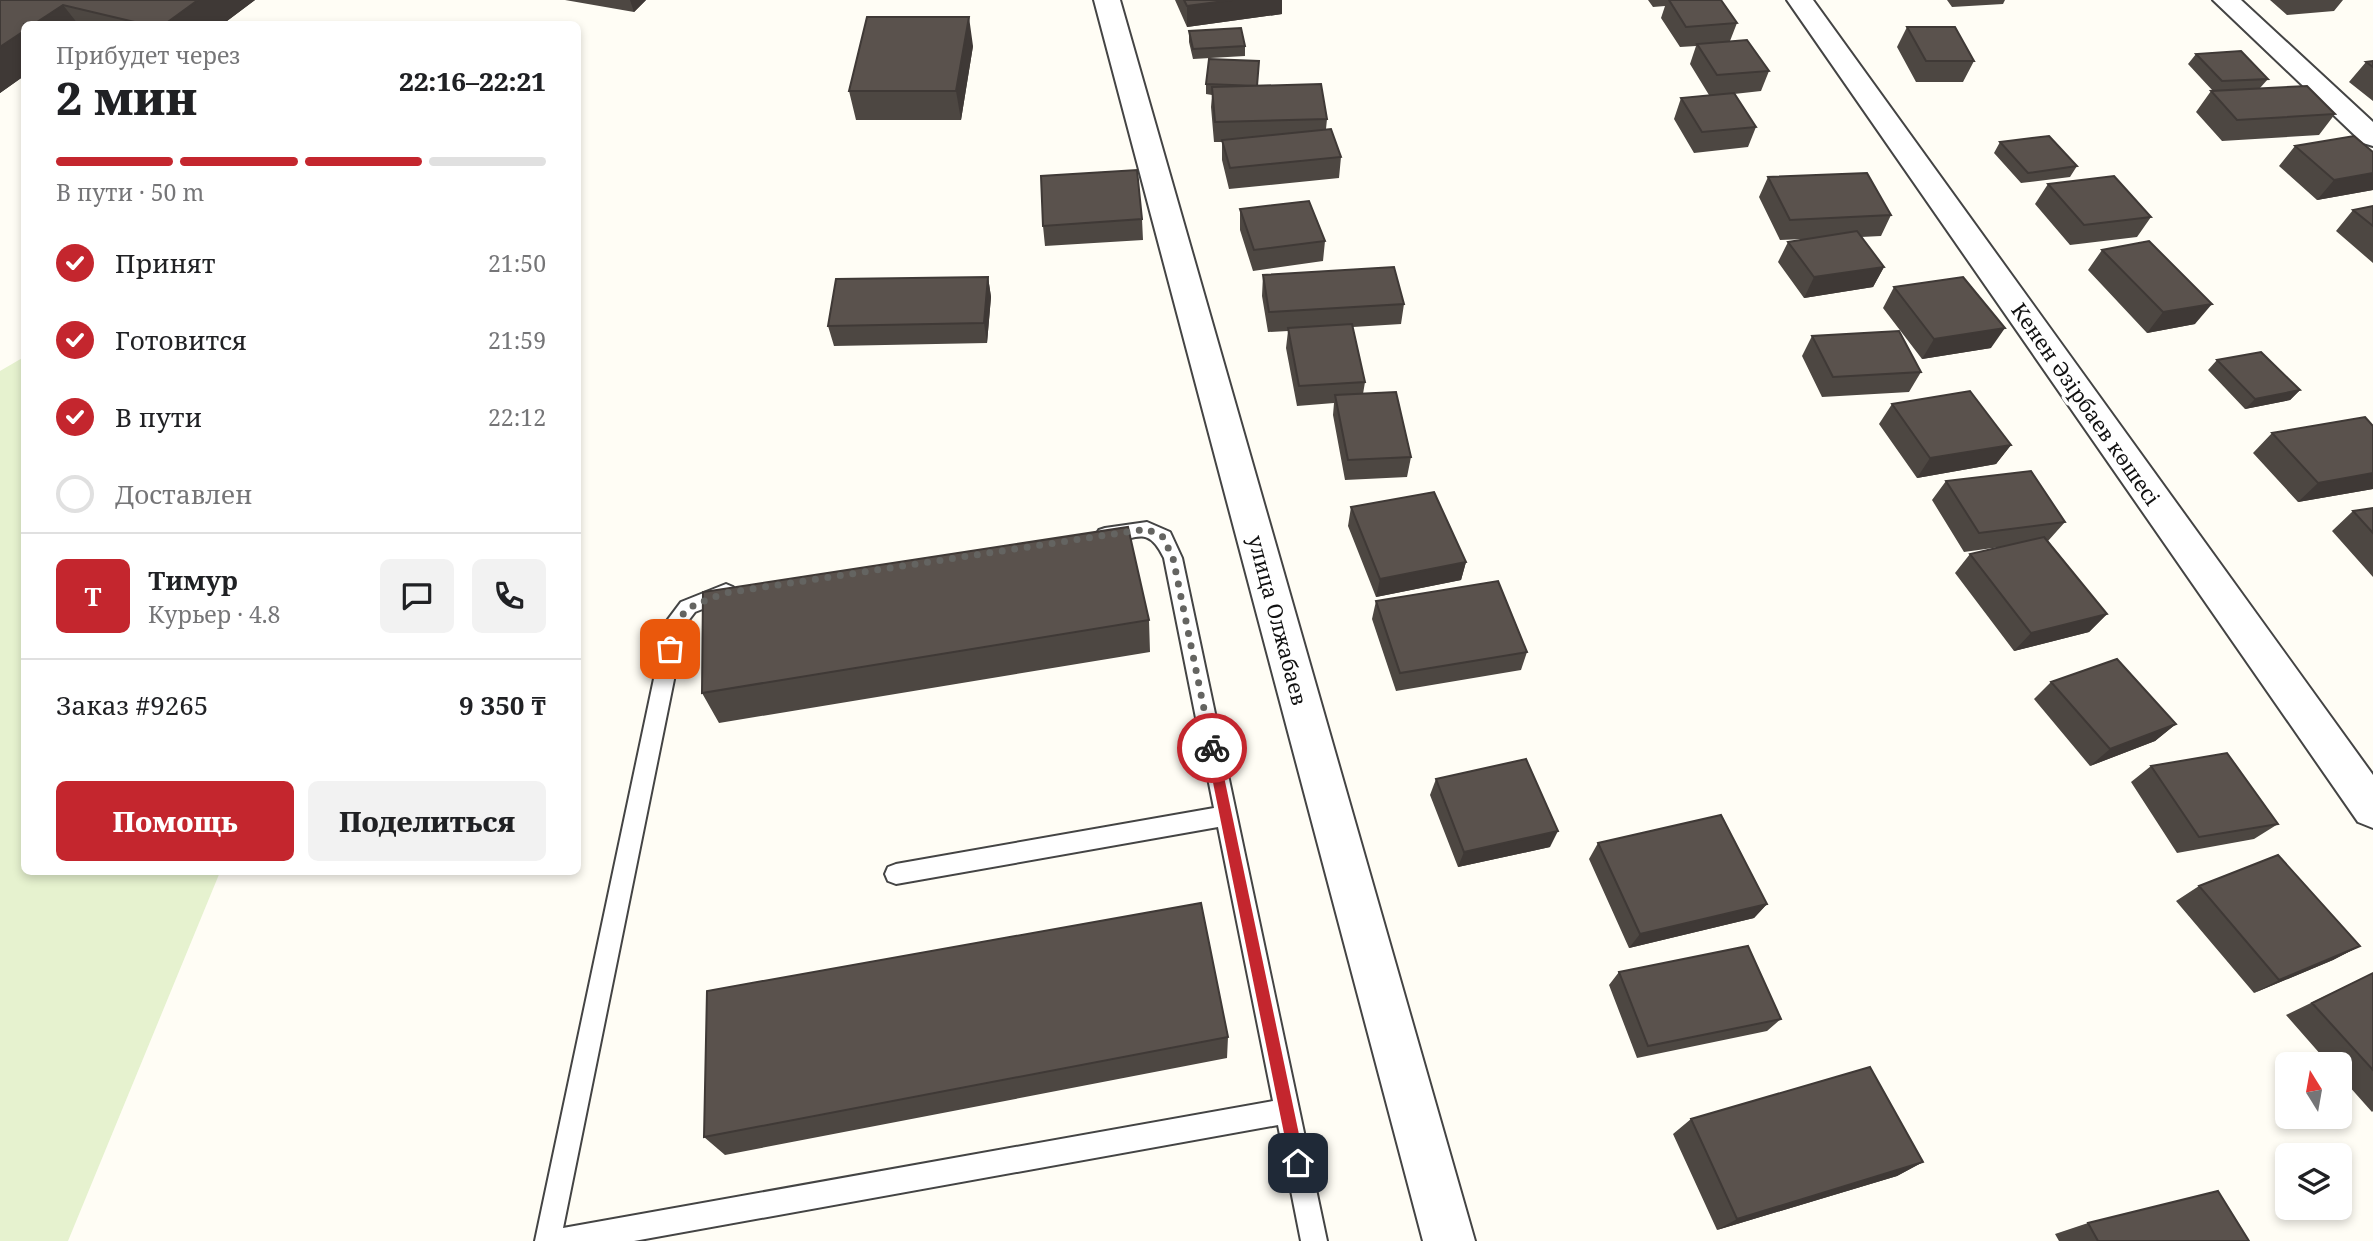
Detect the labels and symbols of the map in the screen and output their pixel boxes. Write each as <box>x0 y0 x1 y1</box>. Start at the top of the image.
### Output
street label: Кенен Әзірбаев көшесі <box>2005 297 2167 511</box>
street label: улица Олжабаев <box>1242 532 1314 708</box>
pin <box>640 619 700 679</box>
courier <box>1177 713 1247 783</box>
north arrow <box>2275 1052 2352 1129</box>
pin <box>1268 1133 1328 1193</box>

